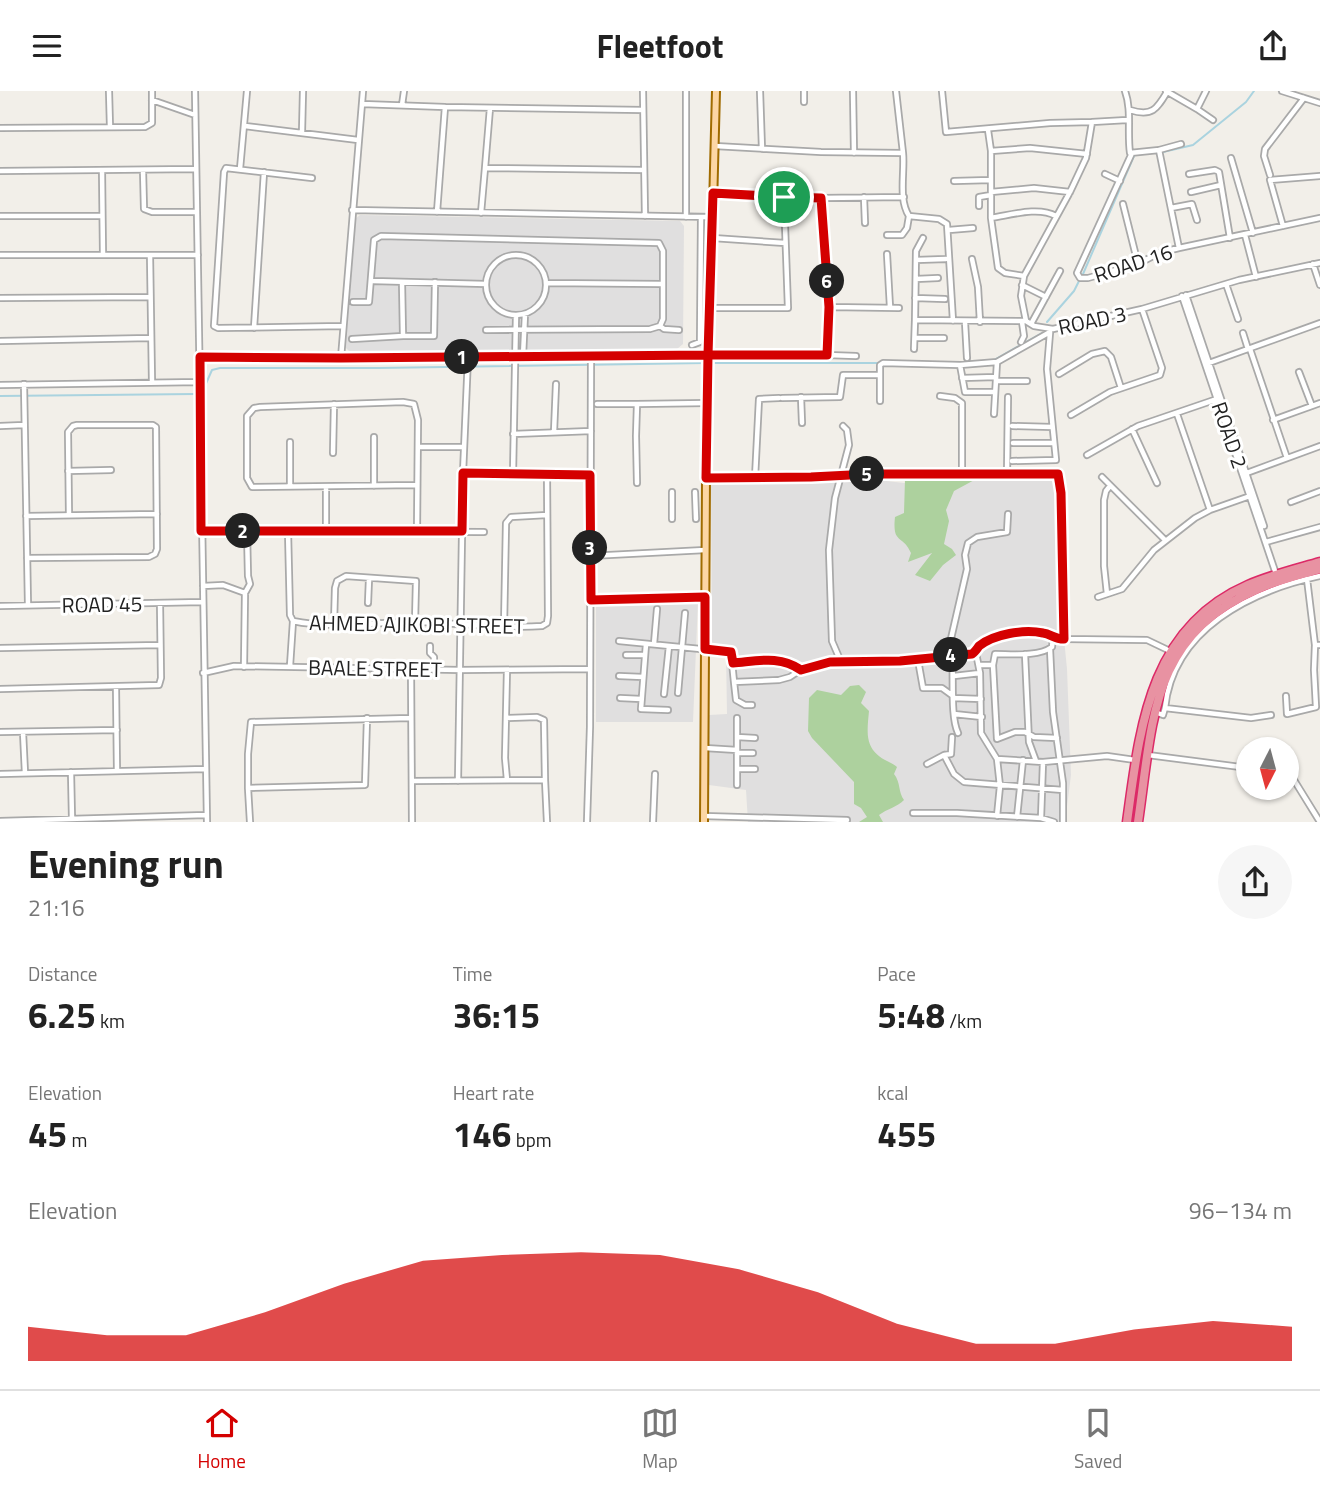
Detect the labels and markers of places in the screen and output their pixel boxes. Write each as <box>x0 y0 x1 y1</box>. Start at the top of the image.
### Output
pin <box>754 167 814 227</box>
pin: 6 <box>810 263 844 299</box>
pin: 1 <box>444 339 480 375</box>
pin: 5 <box>850 457 884 491</box>
pin: 2 <box>226 513 260 549</box>
pin: 3 <box>572 531 608 566</box>
pin: 4 <box>934 637 968 673</box>

